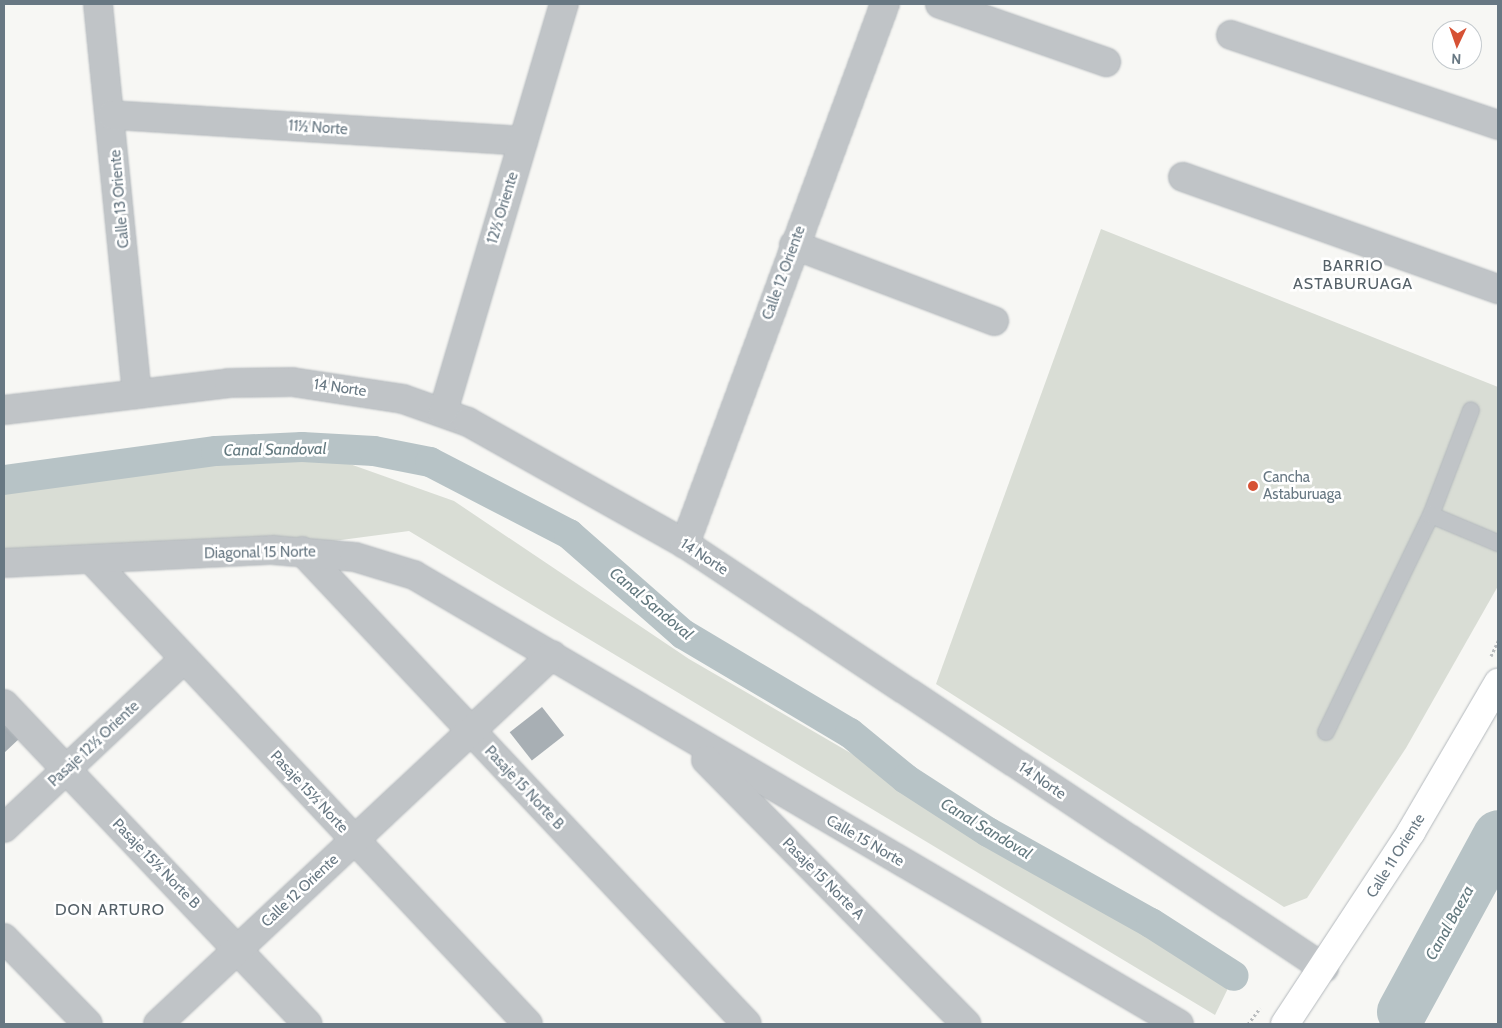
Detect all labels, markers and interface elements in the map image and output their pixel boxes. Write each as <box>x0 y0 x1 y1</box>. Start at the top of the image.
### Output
north arrow <box>1432 20 1482 70</box>
text: N <box>1451 50 1462 68</box>
street label: 11½ Norte <box>288 117 348 139</box>
street label: Calle 13 Oriente <box>107 149 133 249</box>
street label: 12½ Oriente <box>484 170 522 246</box>
street label: Calle 12 Oriente <box>759 224 809 322</box>
district label: BARRIO ASTABURUAGA <box>1292 256 1414 294</box>
street label: 14 Norte <box>313 375 367 401</box>
water label: Canal Sandoval <box>224 440 326 460</box>
place label: Cancha Astaburuaga <box>1263 468 1341 503</box>
marker: Cancha Astaburuaga <box>1247 480 1259 492</box>
street label: 14 Norte <box>677 535 731 579</box>
street label: Diagonal 15 Norte <box>204 543 316 563</box>
water label: Canal Sandoval <box>606 564 696 644</box>
street label: Pasaje 12½ Oriente <box>45 697 143 791</box>
street label: Pasaje 15 Norte B <box>481 742 567 834</box>
street label: Pasaje 15½ Norte <box>266 747 352 837</box>
street label: 14 Norte <box>1015 759 1069 803</box>
water label: Canal Sandoval <box>937 794 1035 864</box>
street label: Calle 15 Norte <box>823 811 907 871</box>
street label: Calle 11 Oriente <box>1363 811 1429 901</box>
street label: Pasaje 15½ Norte B <box>108 815 204 913</box>
street label: Pasaje 15 Norte A <box>778 834 868 924</box>
street label: Calle 12 Oriente <box>258 851 342 931</box>
water label: Canal Baeza <box>1422 883 1478 963</box>
district label: DON ARTURO <box>54 900 166 920</box>

